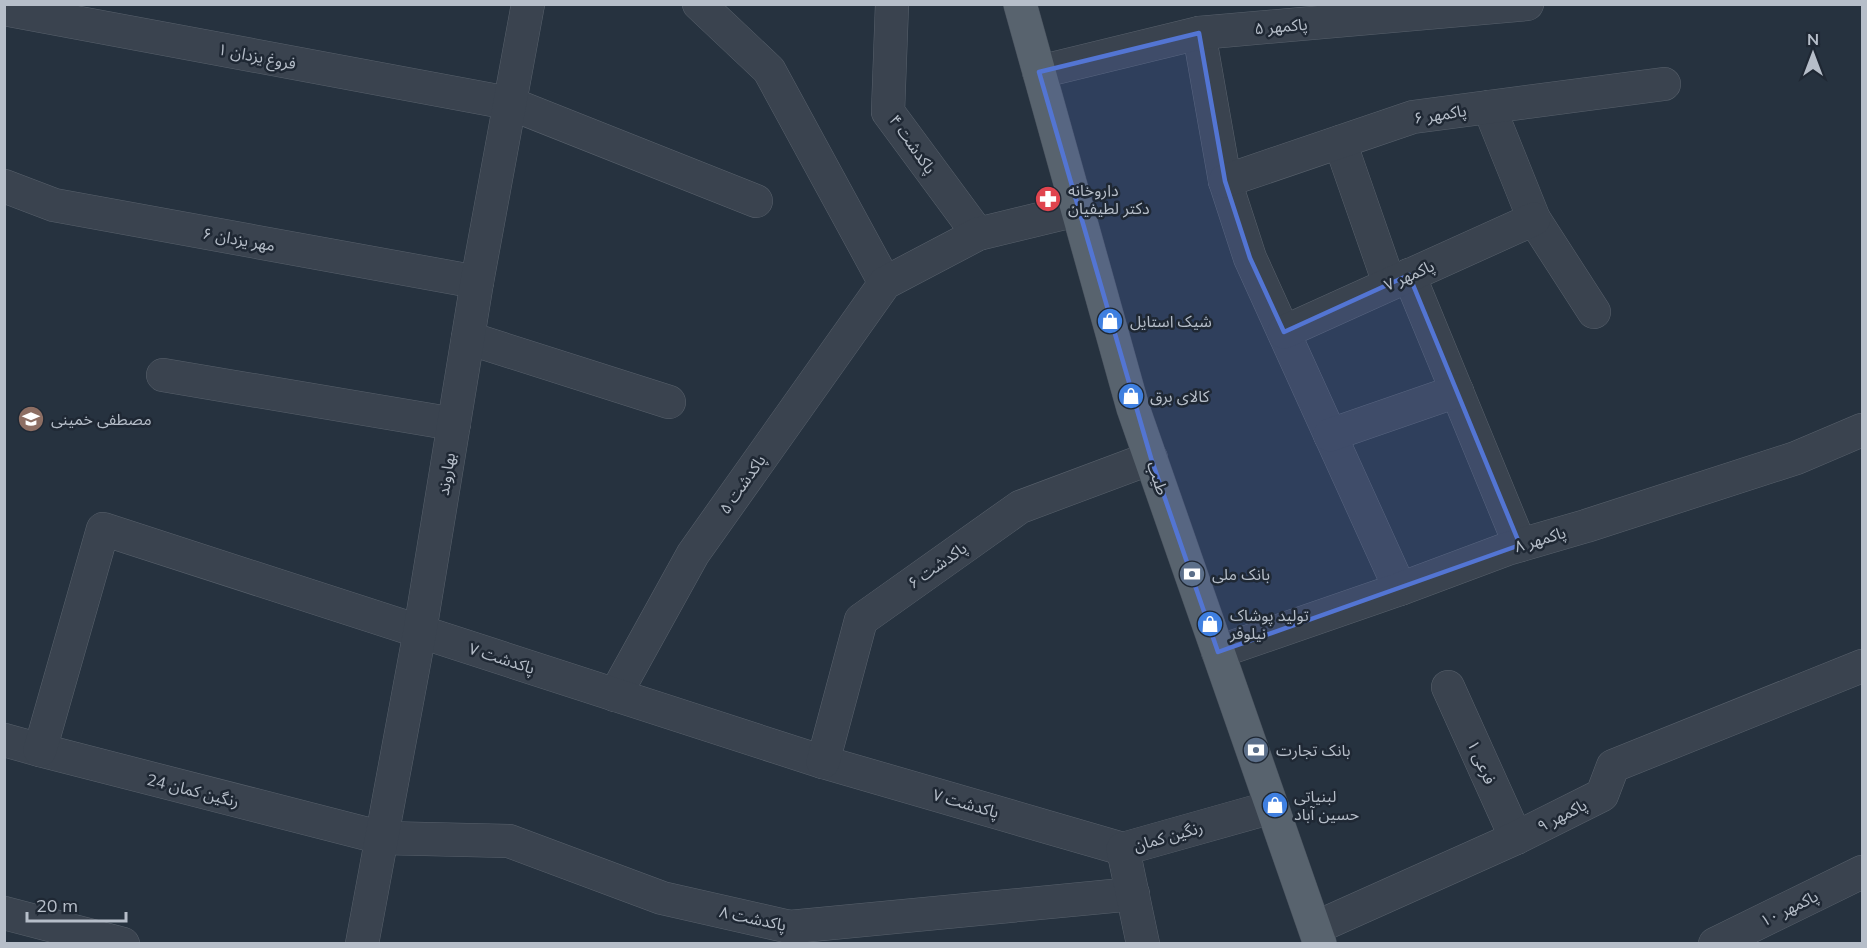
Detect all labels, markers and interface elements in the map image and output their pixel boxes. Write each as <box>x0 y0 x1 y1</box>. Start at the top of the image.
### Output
street label: پاکمهر ۵ <box>1254 14 1308 39</box>
north arrow <box>1783 24 1843 84</box>
text: N <box>1807 29 1819 49</box>
street label: فروغ یزدان ۱ <box>216 39 298 76</box>
street label: پاکمهر ۶ <box>1412 100 1468 129</box>
street label: پاکدشت ۴ <box>884 110 941 178</box>
place label: داروخانه دکتر لطیفیان <box>1068 180 1150 218</box>
pharmacy icon: داروخانه دکتر لطیفیان <box>1033 184 1063 214</box>
street label: مهر یزدان ۶ <box>201 223 277 255</box>
street label: پاکمهر ۷ <box>1381 255 1438 296</box>
shop icon: شیک استایل <box>1095 306 1125 336</box>
place label: شیک استایل <box>1130 311 1212 331</box>
shop icon: کالای برق <box>1116 381 1146 411</box>
place label: کالای برق <box>1150 386 1210 406</box>
school or university icon: مصطفی خمینی <box>16 404 46 434</box>
place label: مصطفی خمینی <box>51 409 152 429</box>
street label: پاکدشت ۵ <box>714 450 771 518</box>
street label: بهاروند <box>433 451 459 497</box>
street label: طیب <box>1143 459 1173 498</box>
street label: پاکمهر ۸ <box>1512 522 1569 557</box>
street label: پاکدشت ۶ <box>903 537 971 594</box>
bank icon: بانک ملی <box>1177 559 1207 589</box>
place label: بانک ملی <box>1212 564 1270 584</box>
place label: تولید پوشاک نیلوفر <box>1229 605 1309 643</box>
shop icon: تولید پوشاک نیلوفر <box>1195 609 1225 639</box>
street label: پاکدشت ۷ <box>466 638 537 679</box>
bank icon: بانک تجارت <box>1241 735 1271 765</box>
street label: فرعی ۱ <box>1463 737 1501 787</box>
place label: بانک تجارت <box>1276 740 1350 760</box>
street label: رنگین کمان 24 <box>145 769 241 811</box>
street label: پاکدشت ۷ <box>930 784 1001 823</box>
place label: لبنیاتی حسین آباد <box>1294 786 1359 824</box>
shop icon: لبنیاتی حسین آباد <box>1260 790 1290 820</box>
street label: پاکمهر ۹ <box>1534 794 1591 837</box>
street label: رنگین کمان <box>1131 817 1205 855</box>
scale bar <box>27 885 126 923</box>
street label: پاکمهر ۱۰ <box>1757 885 1822 932</box>
text: 20 m <box>36 894 78 917</box>
street label: پاکدشت ۸ <box>717 901 788 936</box>

